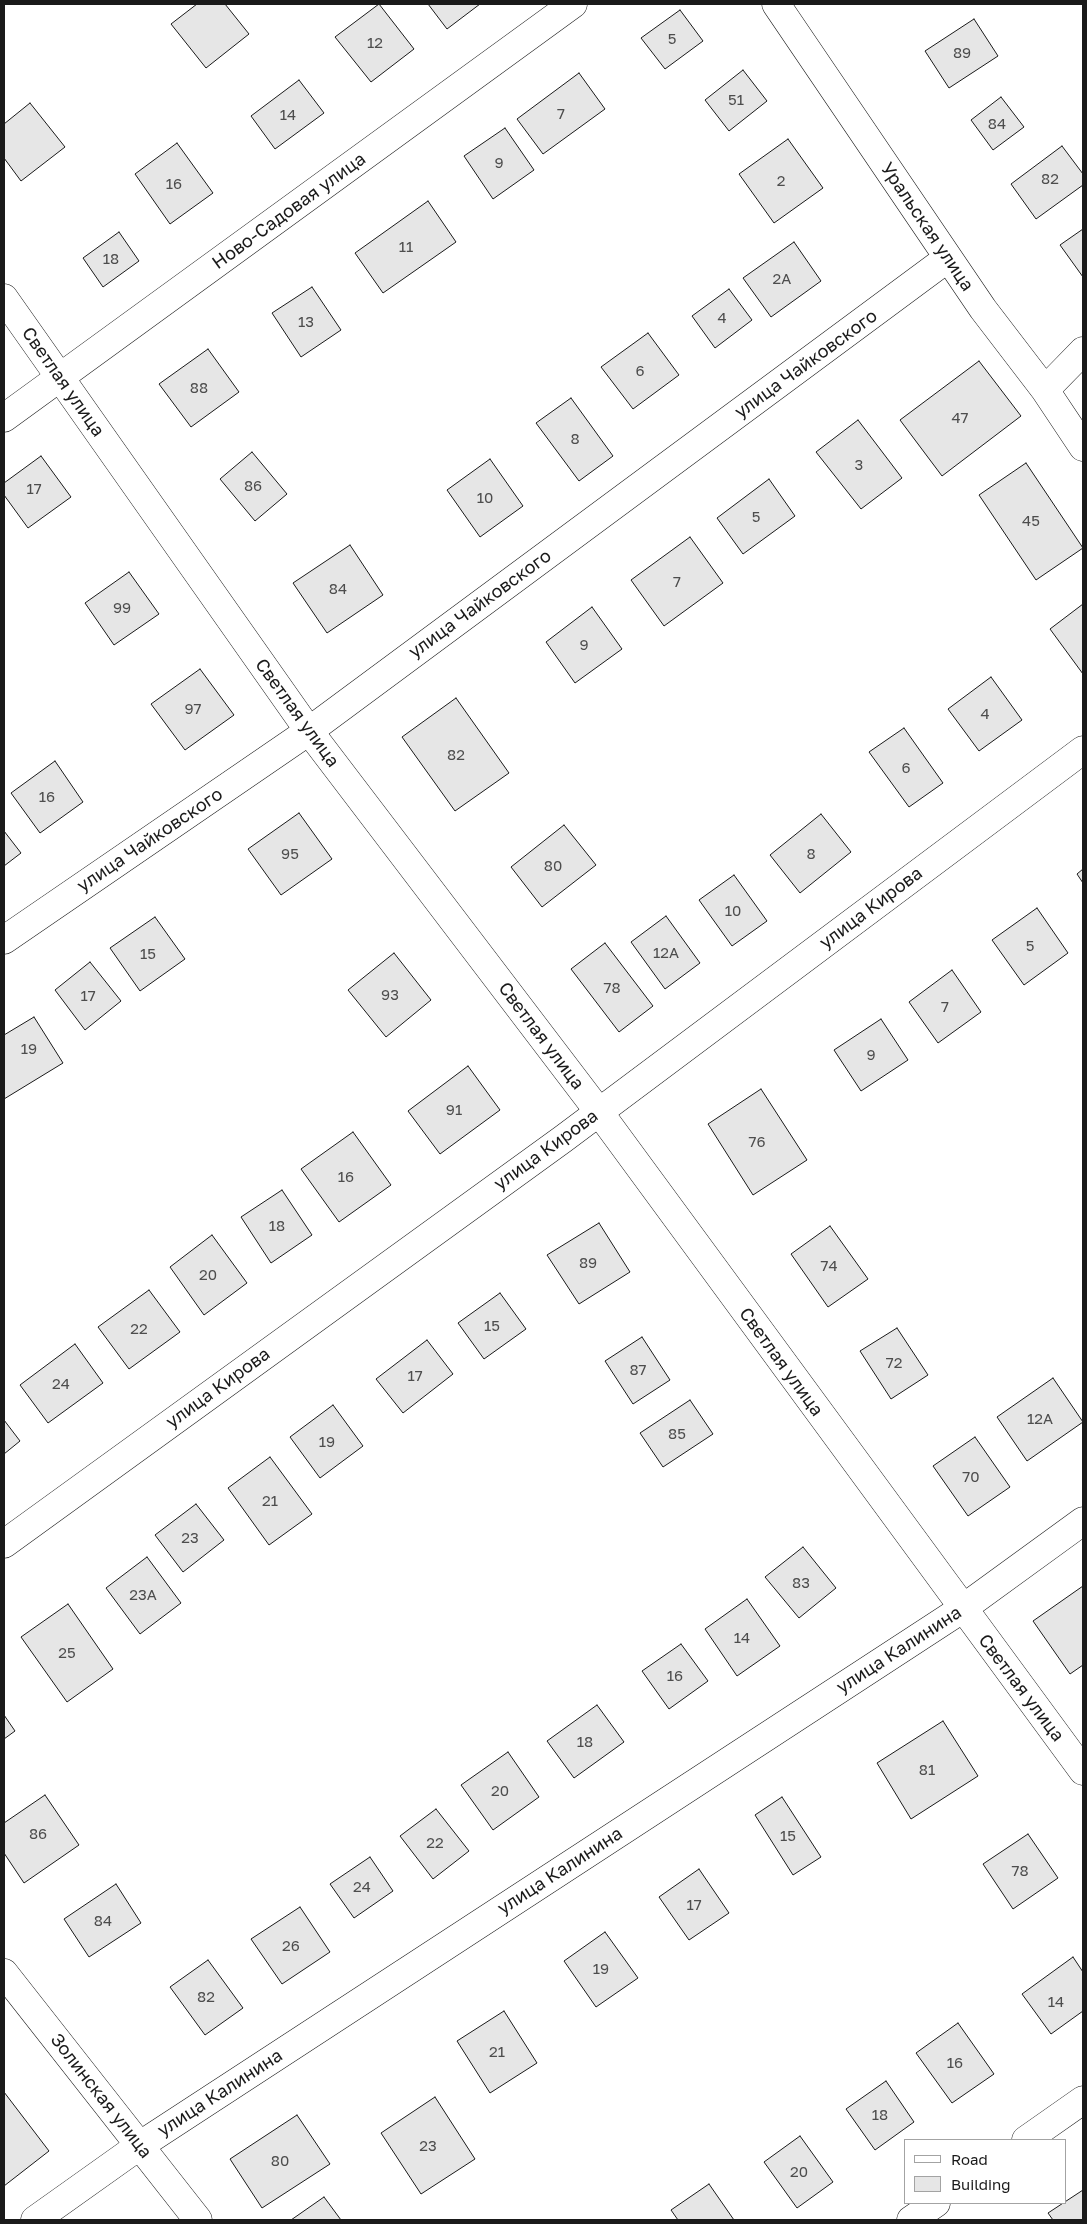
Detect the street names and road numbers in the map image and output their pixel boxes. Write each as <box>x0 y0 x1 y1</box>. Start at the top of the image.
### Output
street label: Ново-Садовая улица <box>208 148 370 274</box>
street label: Уральская улица <box>876 159 978 295</box>
street label: улица Чайковского <box>731 305 881 423</box>
street label: Светлая улица <box>17 323 109 441</box>
street label: улица Чайковского <box>405 545 555 663</box>
street label: Светлая улица <box>250 654 344 772</box>
street label: улица Чайковского <box>73 783 227 897</box>
street label: улица Кирова <box>815 862 927 954</box>
street label: Светлая улица <box>494 978 588 1094</box>
street label: улица Кирова <box>490 1105 602 1195</box>
street label: Светлая улица <box>734 1303 828 1421</box>
street label: улица Кирова <box>162 1343 274 1433</box>
street label: улица Калинина <box>833 1602 965 1698</box>
street label: Светлая улица <box>974 1630 1068 1746</box>
street label: улица Калинина <box>494 1823 626 1919</box>
street label: Золинская улица <box>46 2029 156 2163</box>
street label: улица Калинина <box>154 2045 286 2141</box>

